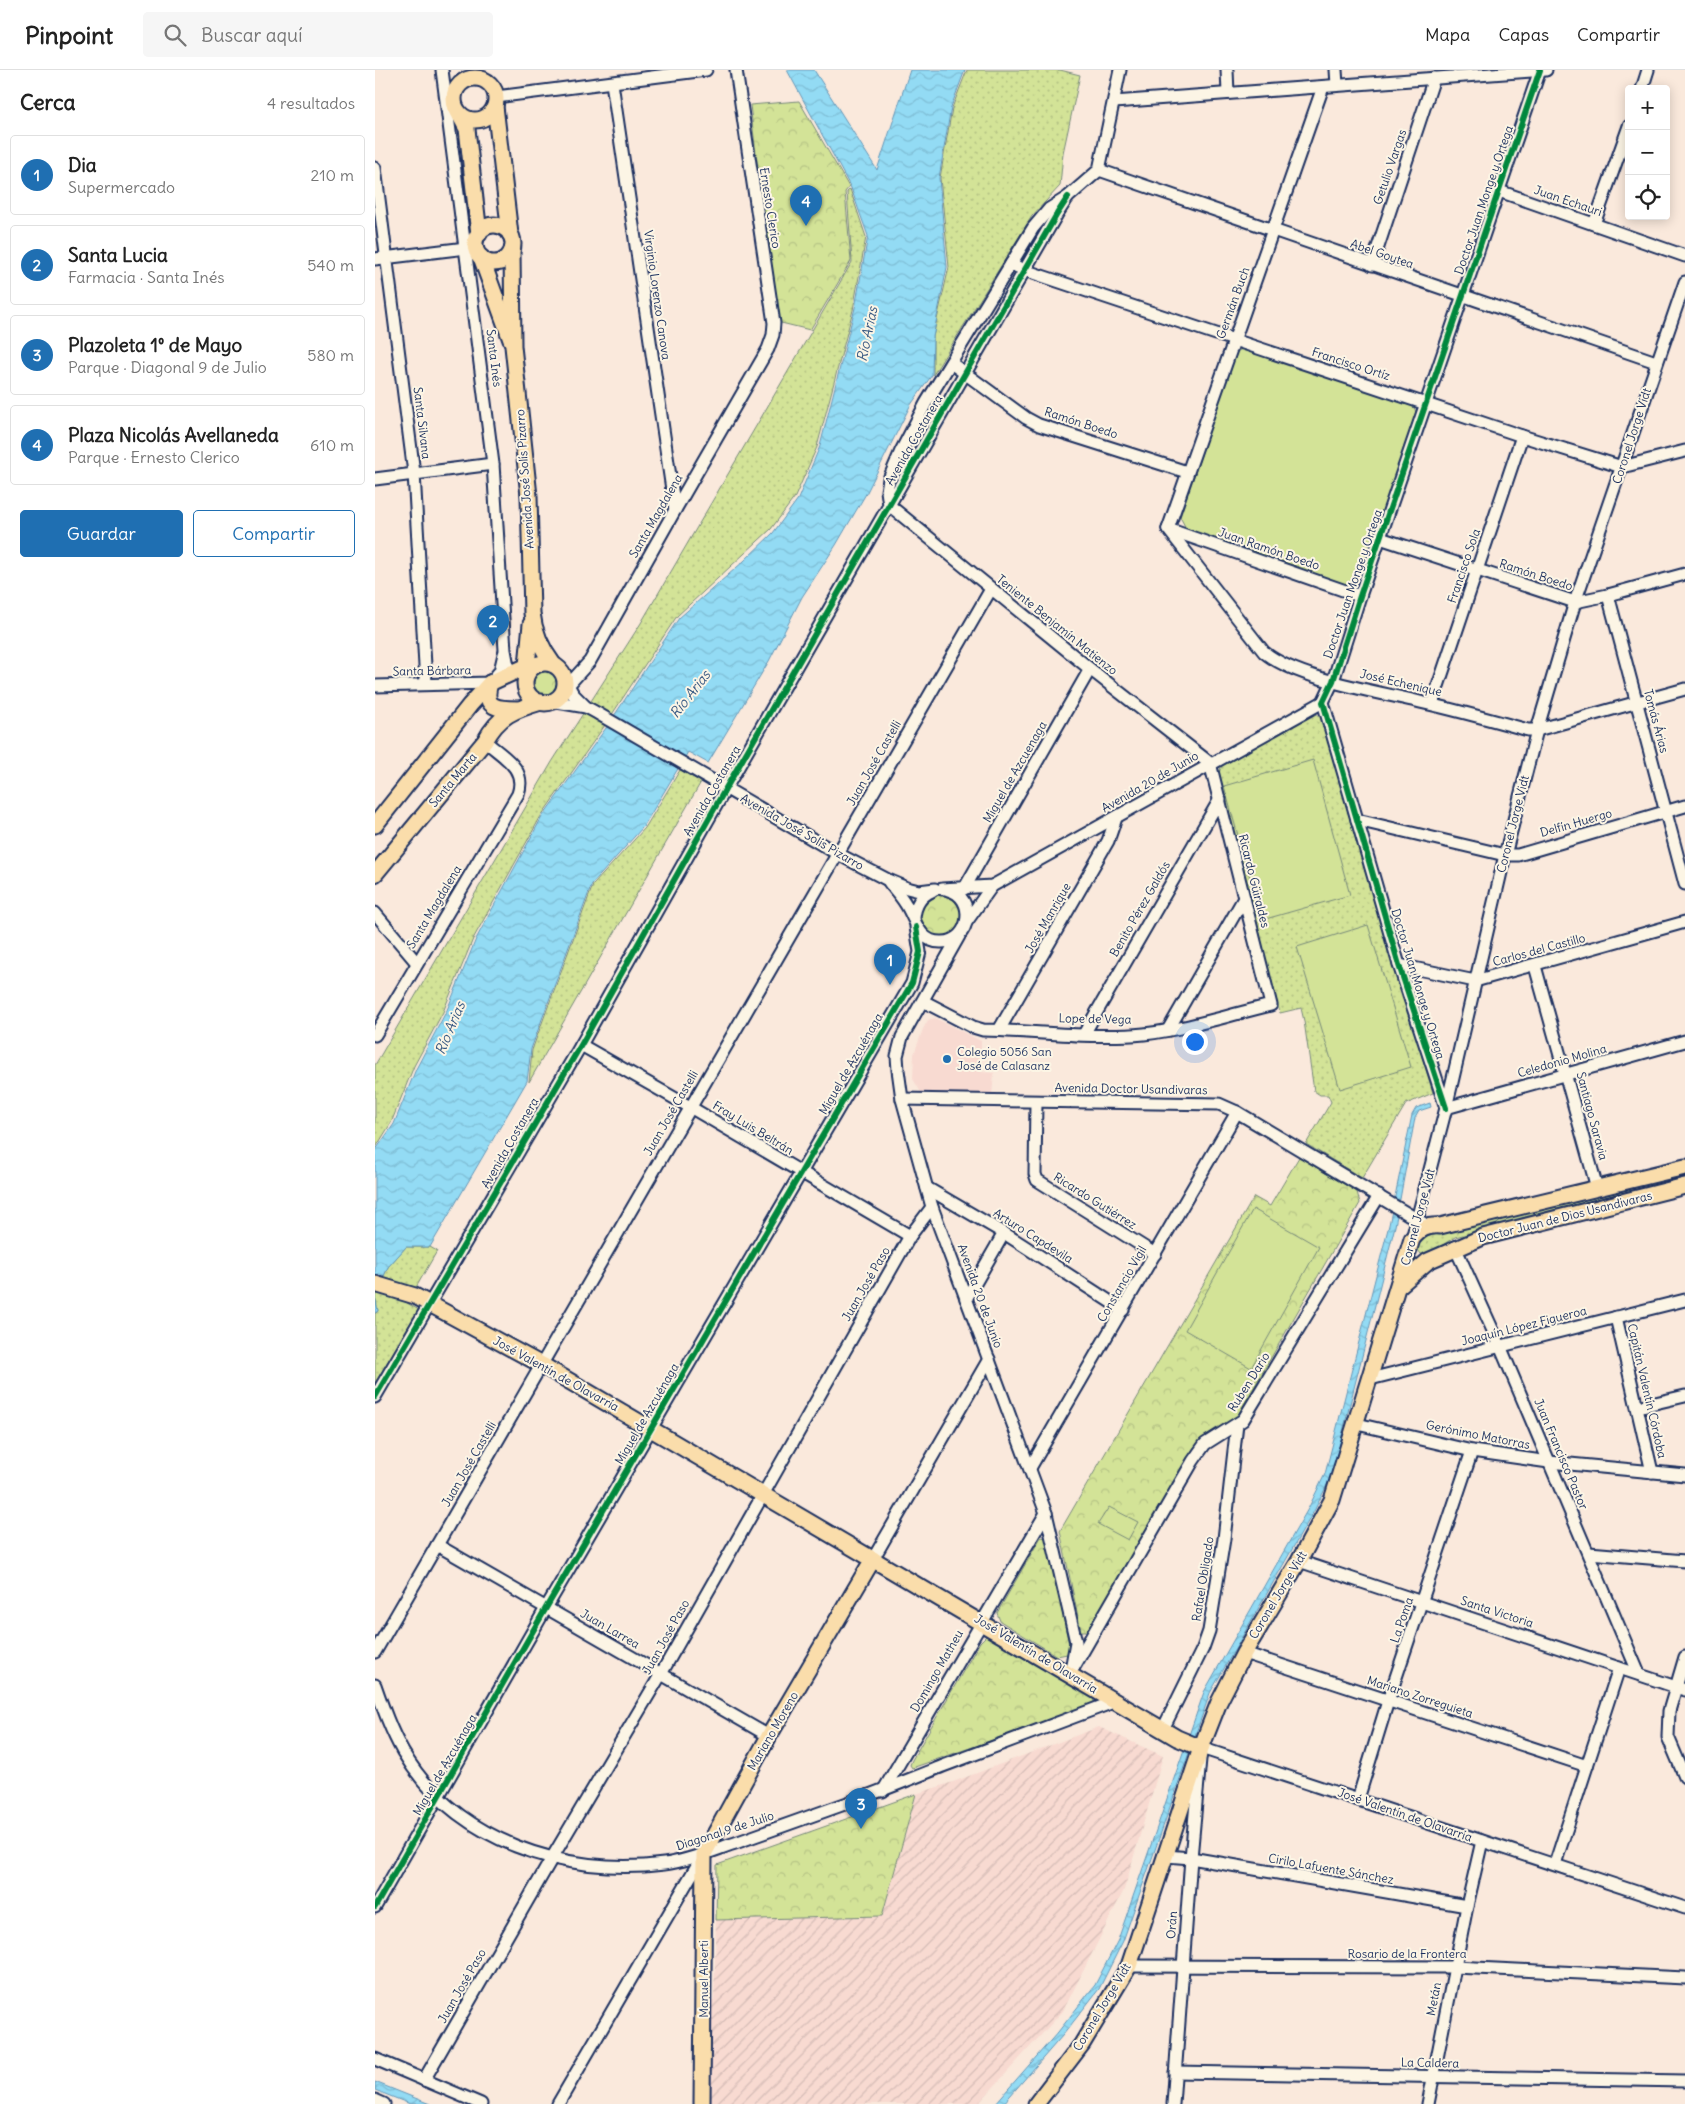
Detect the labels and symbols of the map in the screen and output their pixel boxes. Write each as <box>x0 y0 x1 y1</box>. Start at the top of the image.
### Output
street label: Doctor Juan Monge y Ortega <box>1451 123 1516 276</box>
street label: Getulio Vargas <box>1370 127 1409 207</box>
street label: Ernesto Clerico <box>757 166 784 250</box>
street label: Juan Echauri <box>1532 182 1604 219</box>
pin: 4 <box>790 185 822 226</box>
street label: Virginio Lorenzo Canova <box>641 229 674 361</box>
street label: Abel Goytea <box>1349 236 1416 271</box>
street label: Germán Buch <box>1213 265 1252 341</box>
water label: Río Arias <box>852 303 882 363</box>
street label: Santa Inés <box>484 328 505 388</box>
street label: Francisco Ortíz <box>1310 344 1392 383</box>
street label: Santa Silvana <box>411 386 434 460</box>
street label: Coronel Jorge Vidt <box>1609 386 1654 486</box>
street label: Avenida Costanera <box>882 392 946 488</box>
street label: Ramón Boedo <box>1043 404 1120 442</box>
street label: Avenida José Solís Pizarro <box>512 409 537 549</box>
street label: Santa Magdalena <box>626 471 686 560</box>
street label: Doctor Juan Monge y Ortega <box>1320 507 1385 660</box>
street label: Juan Ramón Boedo <box>1217 524 1322 573</box>
street label: Francisco Sola <box>1444 527 1483 605</box>
street label: Ramón Boedo <box>1498 556 1575 594</box>
street label: Teniente Benjamín Matienzo <box>994 571 1121 678</box>
pin: 2 <box>477 605 509 646</box>
street label: Santa Bárbara <box>392 662 472 679</box>
water label: Río Arias <box>666 665 715 721</box>
street label: José Echenique <box>1359 666 1444 699</box>
street label: Tomás Árias <box>1641 687 1672 754</box>
street label: Juan José Castelli <box>843 717 904 808</box>
street label: Miguel de Azcuenaga <box>979 718 1050 825</box>
street label: Avenida Costanera <box>680 743 744 839</box>
street label: Avenida 20 de Junio <box>1099 748 1201 815</box>
street label: Santa Marta <box>426 749 480 810</box>
street label: Coronel Jorge Vidt <box>1493 774 1532 874</box>
street label: Avenida José Solís Pizarro <box>738 790 867 873</box>
street label: Delfín Huergo <box>1538 805 1614 840</box>
street label: Ricardo Güiraldes <box>1236 832 1273 929</box>
street label: Benito Pérez Galdós <box>1106 858 1173 959</box>
street label: Santa Magdalena <box>403 862 464 951</box>
street label: José Manrique <box>1021 880 1074 956</box>
street label: Doctor Juan Monge y Ortega <box>1388 907 1449 1061</box>
street label: Carlos del Castillo <box>1491 930 1587 969</box>
pin: 1 <box>874 944 906 985</box>
water label: Río Arias <box>431 997 470 1057</box>
street label: Miguel de Azcuénaga <box>815 1010 886 1117</box>
street label: Lope de Vega <box>1059 1010 1132 1027</box>
your location <box>1182 1029 1208 1055</box>
street label: Celedonio Molina <box>1516 1041 1608 1080</box>
place label: Colegio 5056 San José de Calasanz <box>957 1044 1052 1073</box>
marker: Colegio 5056 San José de Calasanz <box>941 1053 953 1065</box>
street label: Juan José Castelli <box>640 1067 701 1158</box>
street label: Santiago Saravia <box>1574 1070 1612 1162</box>
street label: Avenida Doctor Usandivaras <box>1054 1080 1208 1097</box>
street label: Avenida Costanera <box>478 1095 542 1191</box>
street label: Fray Luis Beltrán <box>710 1098 796 1158</box>
street label: Coronel Jorge Vidt <box>1397 1167 1438 1267</box>
street label: Ricardo Gutiérrez <box>1051 1169 1140 1232</box>
street label: Doctor Juan de Dios Usandivaras <box>1476 1188 1654 1245</box>
street label: Arturo Capdevila <box>991 1205 1076 1266</box>
street label: Avenida 20 de Junio <box>955 1242 1006 1350</box>
street label: Constancio Vigil <box>1094 1243 1149 1324</box>
street label: Juan José Paso <box>838 1244 893 1324</box>
street label: Joaquín López Figueroa <box>1460 1303 1588 1348</box>
street label: Capitán Valentín Córdoba <box>1625 1322 1670 1460</box>
street label: José Valentín de Olavarría <box>491 1333 622 1414</box>
street label: Ruben Dario <box>1224 1349 1273 1414</box>
street label: Miguel de Azcuénaga <box>611 1360 682 1467</box>
street label: Juan Francisco Pastor <box>1531 1396 1592 1512</box>
street label: Gerónimo Matorras <box>1425 1417 1531 1452</box>
street label: Juan José Castelli <box>438 1418 499 1509</box>
street label: Rafael Obligado <box>1188 1535 1217 1622</box>
street label: Coronel Jorge Vidt <box>1245 1548 1310 1641</box>
street label: Santa Victoria <box>1459 1593 1536 1630</box>
street label: La Poma <box>1387 1595 1416 1645</box>
street label: Juan José Paso <box>639 1596 692 1677</box>
street label: Juan Larrea <box>578 1606 643 1652</box>
street label: José Valentín de Olavarría <box>972 1611 1101 1696</box>
street label: Domingo Matheu <box>907 1627 966 1715</box>
street label: Mariano Zorreguieta <box>1365 1672 1475 1721</box>
street label: Mariano Moreno <box>744 1688 801 1773</box>
street label: Miguel de Azcuénaga <box>409 1711 480 1818</box>
street label: José Valentín de Olavarría <box>1336 1784 1474 1845</box>
pin: 3 <box>845 1788 877 1829</box>
street label: Diagonal 9 de Julio <box>674 1808 776 1853</box>
street label: Cirilo Lafuente Sánchez <box>1267 1850 1395 1887</box>
street label: Orán <box>1163 1911 1180 1939</box>
street label: Manuel Alberti <box>696 1940 711 2018</box>
street label: Juan José Paso <box>434 1946 489 2026</box>
street label: Rosario de la Frontera <box>1347 1946 1467 1961</box>
street label: Coronel Jorge Vidt <box>1069 1960 1134 2053</box>
street label: Metán <box>1423 1981 1444 2017</box>
street label: La Caldera <box>1401 2054 1460 2071</box>

